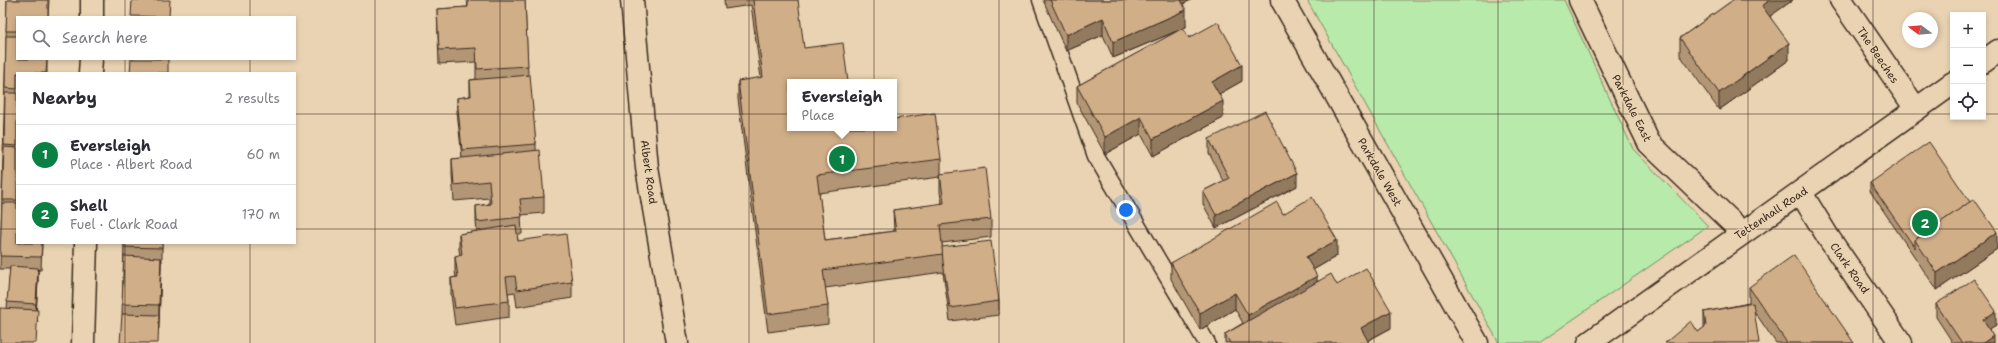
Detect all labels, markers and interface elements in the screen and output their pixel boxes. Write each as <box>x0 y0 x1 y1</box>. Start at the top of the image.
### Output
north arrow <box>1902 12 1938 48</box>
map controls <box>1950 12 1986 120</box>
button: + <box>1950 12 1986 48</box>
search box <box>16 16 296 60</box>
street label: The Beeches <box>1853 24 1902 87</box>
icon: search <box>30 27 52 49</box>
text: Search here <box>62 28 148 48</box>
button: − <box>1950 48 1986 84</box>
street label: Parkdale East <box>1608 72 1655 145</box>
popup <box>787 79 897 131</box>
button: locate <box>1950 84 1986 120</box>
text: Nearby <box>32 87 97 109</box>
text: Eversleigh <box>802 87 882 107</box>
text: 2 results <box>224 90 280 107</box>
text: Place <box>802 107 835 124</box>
street label: Parkdale West <box>1354 135 1405 209</box>
text: Eversleigh <box>70 136 151 156</box>
street label: Albert Road <box>637 139 660 205</box>
pin: 1 <box>829 144 855 174</box>
text: 1 <box>42 146 48 163</box>
text: 60 m <box>247 146 280 163</box>
text: Place · Albert Road <box>70 156 192 173</box>
street label: Tettenhall Road <box>1732 183 1811 243</box>
text: Shell <box>70 196 108 216</box>
your location <box>1116 200 1136 220</box>
text: 2 <box>40 206 50 223</box>
text: 170 m <box>242 206 280 223</box>
pin: 2 <box>1912 208 1938 238</box>
text: Fuel · Clark Road <box>70 216 178 233</box>
street label: Clark Road <box>1826 240 1873 297</box>

